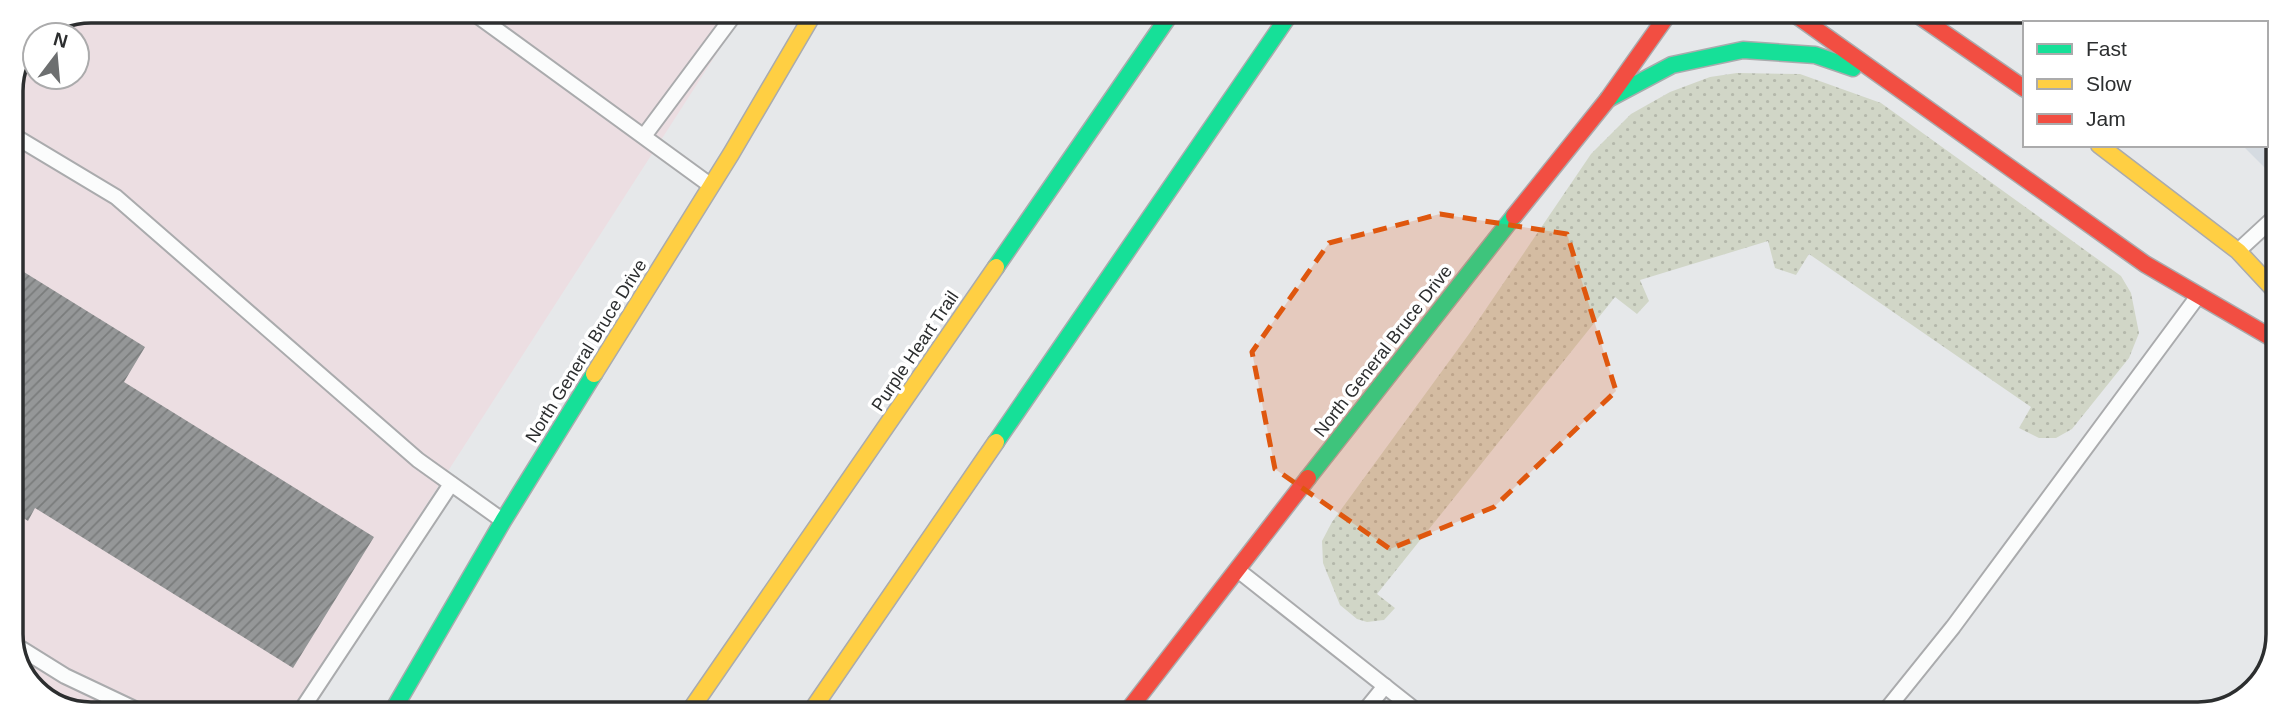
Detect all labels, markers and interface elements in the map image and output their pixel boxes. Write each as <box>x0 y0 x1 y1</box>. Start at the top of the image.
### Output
north arrow <box>21 21 91 91</box>
legend <box>2023 21 2268 147</box>
text: N <box>51 28 70 52</box>
text: Fast <box>2086 37 2127 60</box>
text: Slow <box>2086 72 2132 95</box>
text: Jam <box>2086 107 2126 130</box>
street label: North General Bruce Drive <box>521 256 651 446</box>
street label: North General Bruce Drive <box>1310 261 1456 441</box>
street label: Purple Heart Trail <box>868 287 962 415</box>

